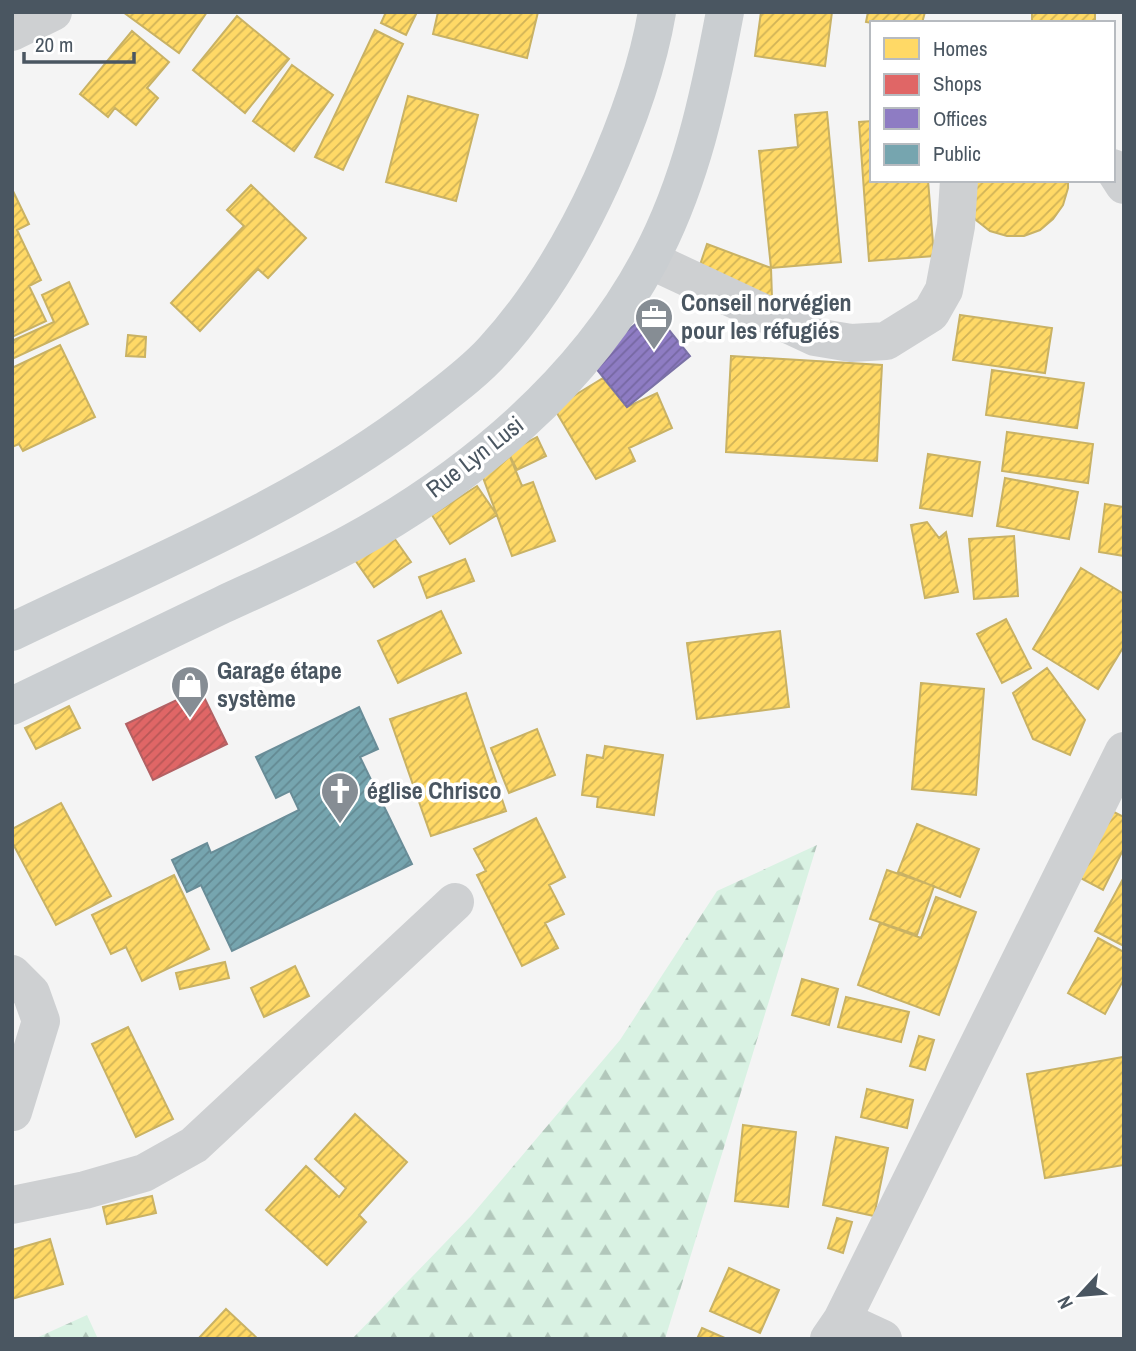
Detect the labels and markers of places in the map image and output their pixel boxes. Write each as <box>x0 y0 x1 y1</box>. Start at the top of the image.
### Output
place label: Conseil norvégien pour les réfugiés <box>681 286 852 346</box>
office icon: Conseil norvégien pour les réfugiés <box>633 296 675 351</box>
place label: Garage étape système <box>217 654 342 714</box>
shop icon: Garage étape système <box>169 664 211 719</box>
church icon: église Chrisco <box>319 770 361 825</box>
place label: église Chrisco <box>367 774 502 806</box>

